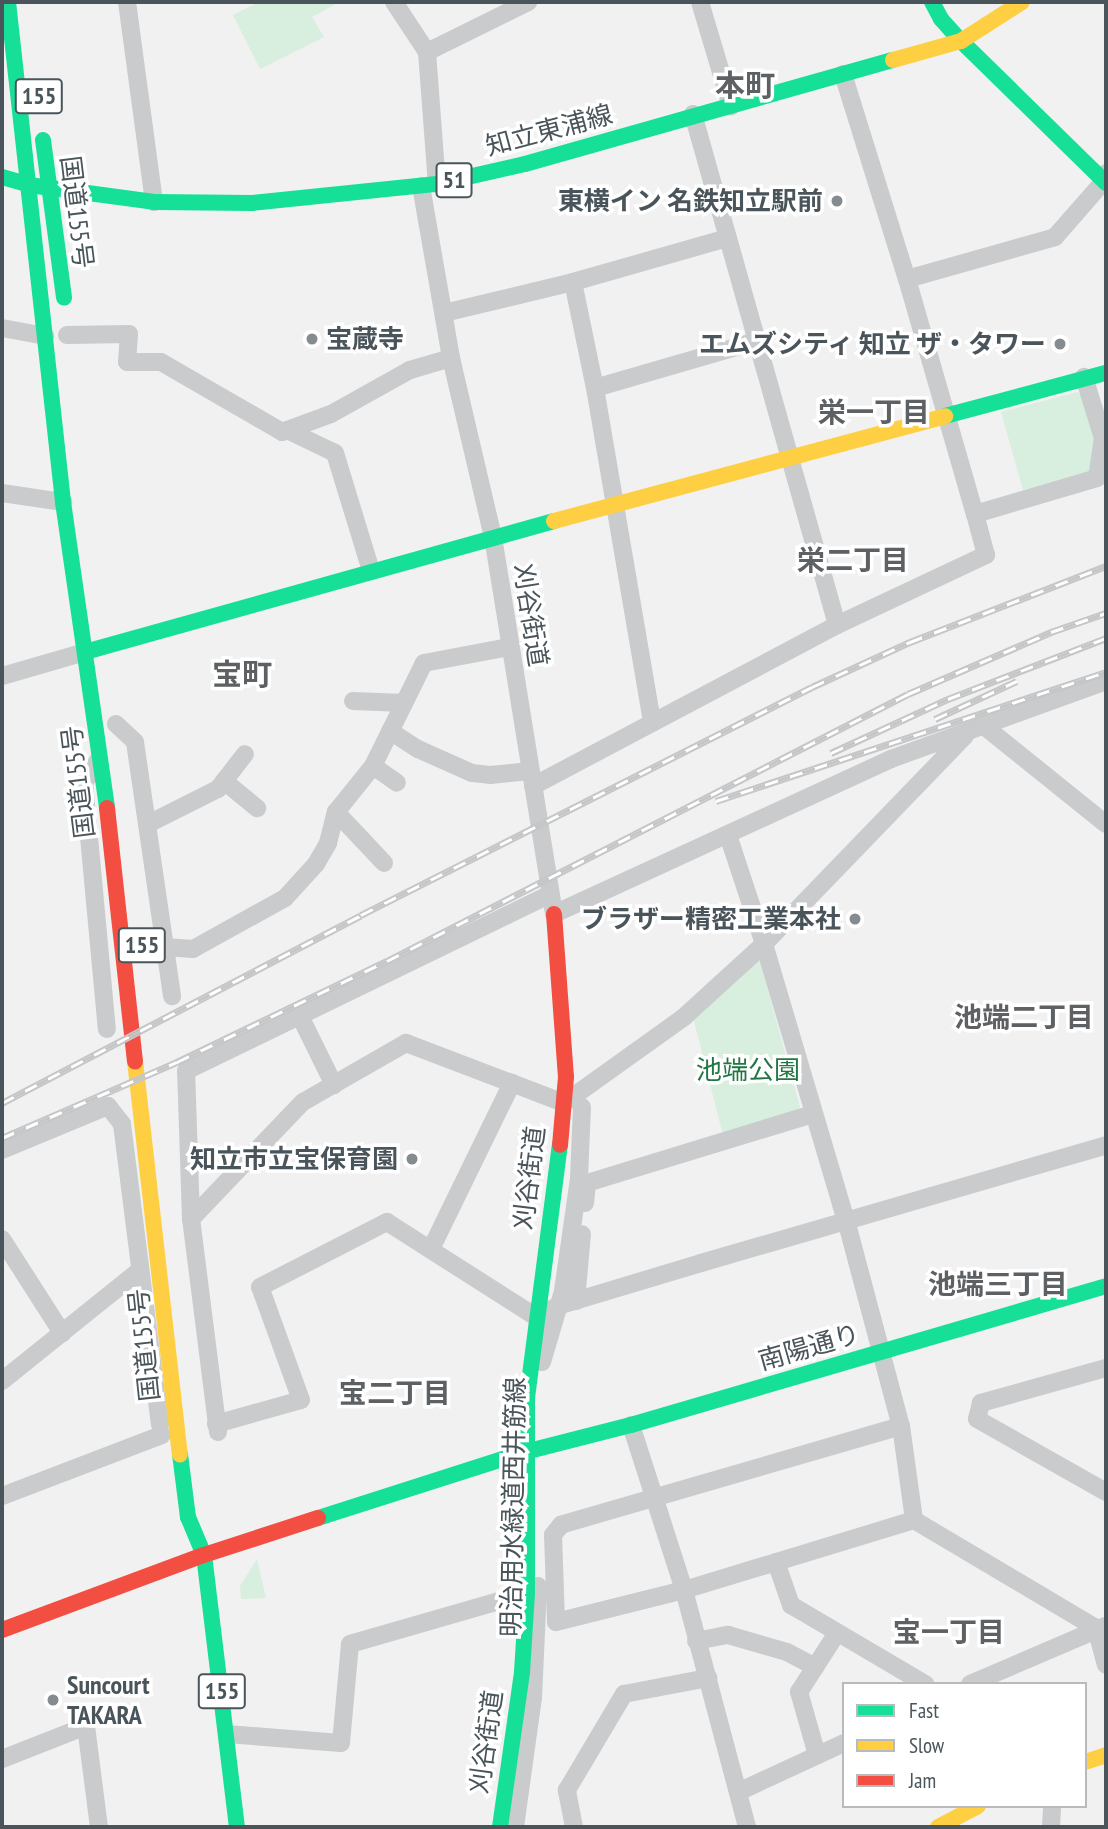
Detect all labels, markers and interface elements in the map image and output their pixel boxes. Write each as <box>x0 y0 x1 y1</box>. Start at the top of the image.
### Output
district label: 本町 <box>715 67 775 103</box>
road number: 155 <box>14 76 64 116</box>
street label: 知立東浦線 <box>482 98 616 162</box>
street label: 国道155号 <box>55 154 99 270</box>
road number: 51 <box>435 160 473 200</box>
place label: 東横イン 名鉄知立駅前 <box>558 185 823 217</box>
marker: 東横イン 名鉄知立駅前 <box>829 193 845 209</box>
place label: 宝蔵寺 <box>326 323 404 355</box>
place label: エムズシティ 知立 ザ・タワー <box>697 328 1046 360</box>
marker: 宝蔵寺 <box>304 331 320 347</box>
marker: エムズシティ 知立 ザ・タワー <box>1052 336 1068 352</box>
district label: 栄一丁目 <box>818 395 930 429</box>
district label: 栄二丁目 <box>797 543 909 577</box>
street label: 刈谷街道 <box>507 561 555 669</box>
district label: 宝町 <box>212 656 272 692</box>
street label: 国道155号 <box>56 724 100 840</box>
place label: ブラザー精密工業本社 <box>581 903 841 935</box>
marker: ブラザー精密工業本社 <box>847 911 863 927</box>
road number: 155 <box>118 925 166 965</box>
district label: 池端二丁目 <box>954 1000 1094 1034</box>
park label: 池端公園 <box>696 1054 800 1086</box>
street label: 刈谷街道 <box>507 1124 551 1232</box>
place label: 知立市立宝保育園 <box>190 1143 398 1175</box>
marker: 知立市立宝保育園 <box>404 1151 420 1167</box>
district label: 池端三丁目 <box>928 1267 1068 1301</box>
street label: 国道155号 <box>123 1287 165 1403</box>
street label: 南陽通り <box>755 1318 863 1376</box>
district label: 宝二丁目 <box>339 1376 451 1410</box>
street label: 明治用水緑道西井筋線 <box>495 1377 531 1637</box>
district label: 宝一丁目 <box>893 1615 1005 1649</box>
place label: Suncourt TAKARA <box>67 1669 149 1730</box>
road number: 155 <box>198 1671 246 1712</box>
legend <box>842 1682 1087 1808</box>
street label: 刈谷街道 <box>463 1688 509 1796</box>
marker: Suncourt TAKARA <box>45 1692 61 1708</box>
text: Fast <box>909 1697 939 1724</box>
text: Slow <box>909 1732 944 1759</box>
text: Jam <box>909 1767 936 1794</box>

